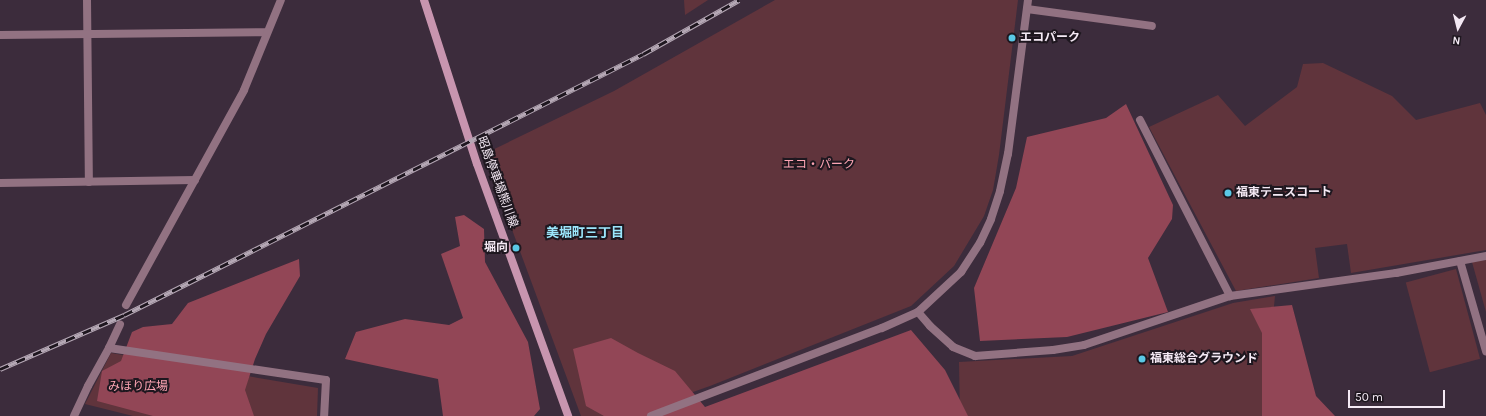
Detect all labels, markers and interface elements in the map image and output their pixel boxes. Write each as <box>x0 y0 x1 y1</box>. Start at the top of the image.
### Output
north arrow <box>1438 8 1478 48</box>
place label: エコパーク <box>1020 31 1080 45</box>
marker: エコパーク <box>1007 33 1017 43</box>
text: N <box>1452 33 1461 47</box>
street label: 昭島停車場熊川線 <box>474 134 520 230</box>
park label: エコ・パーク <box>783 158 855 172</box>
place label: 福東テニスコート <box>1236 186 1332 200</box>
marker: 福東テニスコート <box>1223 188 1233 198</box>
district label: 美堀町三丁目 <box>546 225 624 241</box>
place label: 堀向 <box>484 241 508 255</box>
marker: 堀向 <box>511 243 521 253</box>
place label: 福東総合グラウンド <box>1150 352 1258 366</box>
marker: 福東総合グラウンド <box>1137 354 1147 364</box>
park label: みほり広場 <box>108 380 168 394</box>
scale bar <box>1350 382 1447 408</box>
text: 50 m <box>1355 390 1383 404</box>

